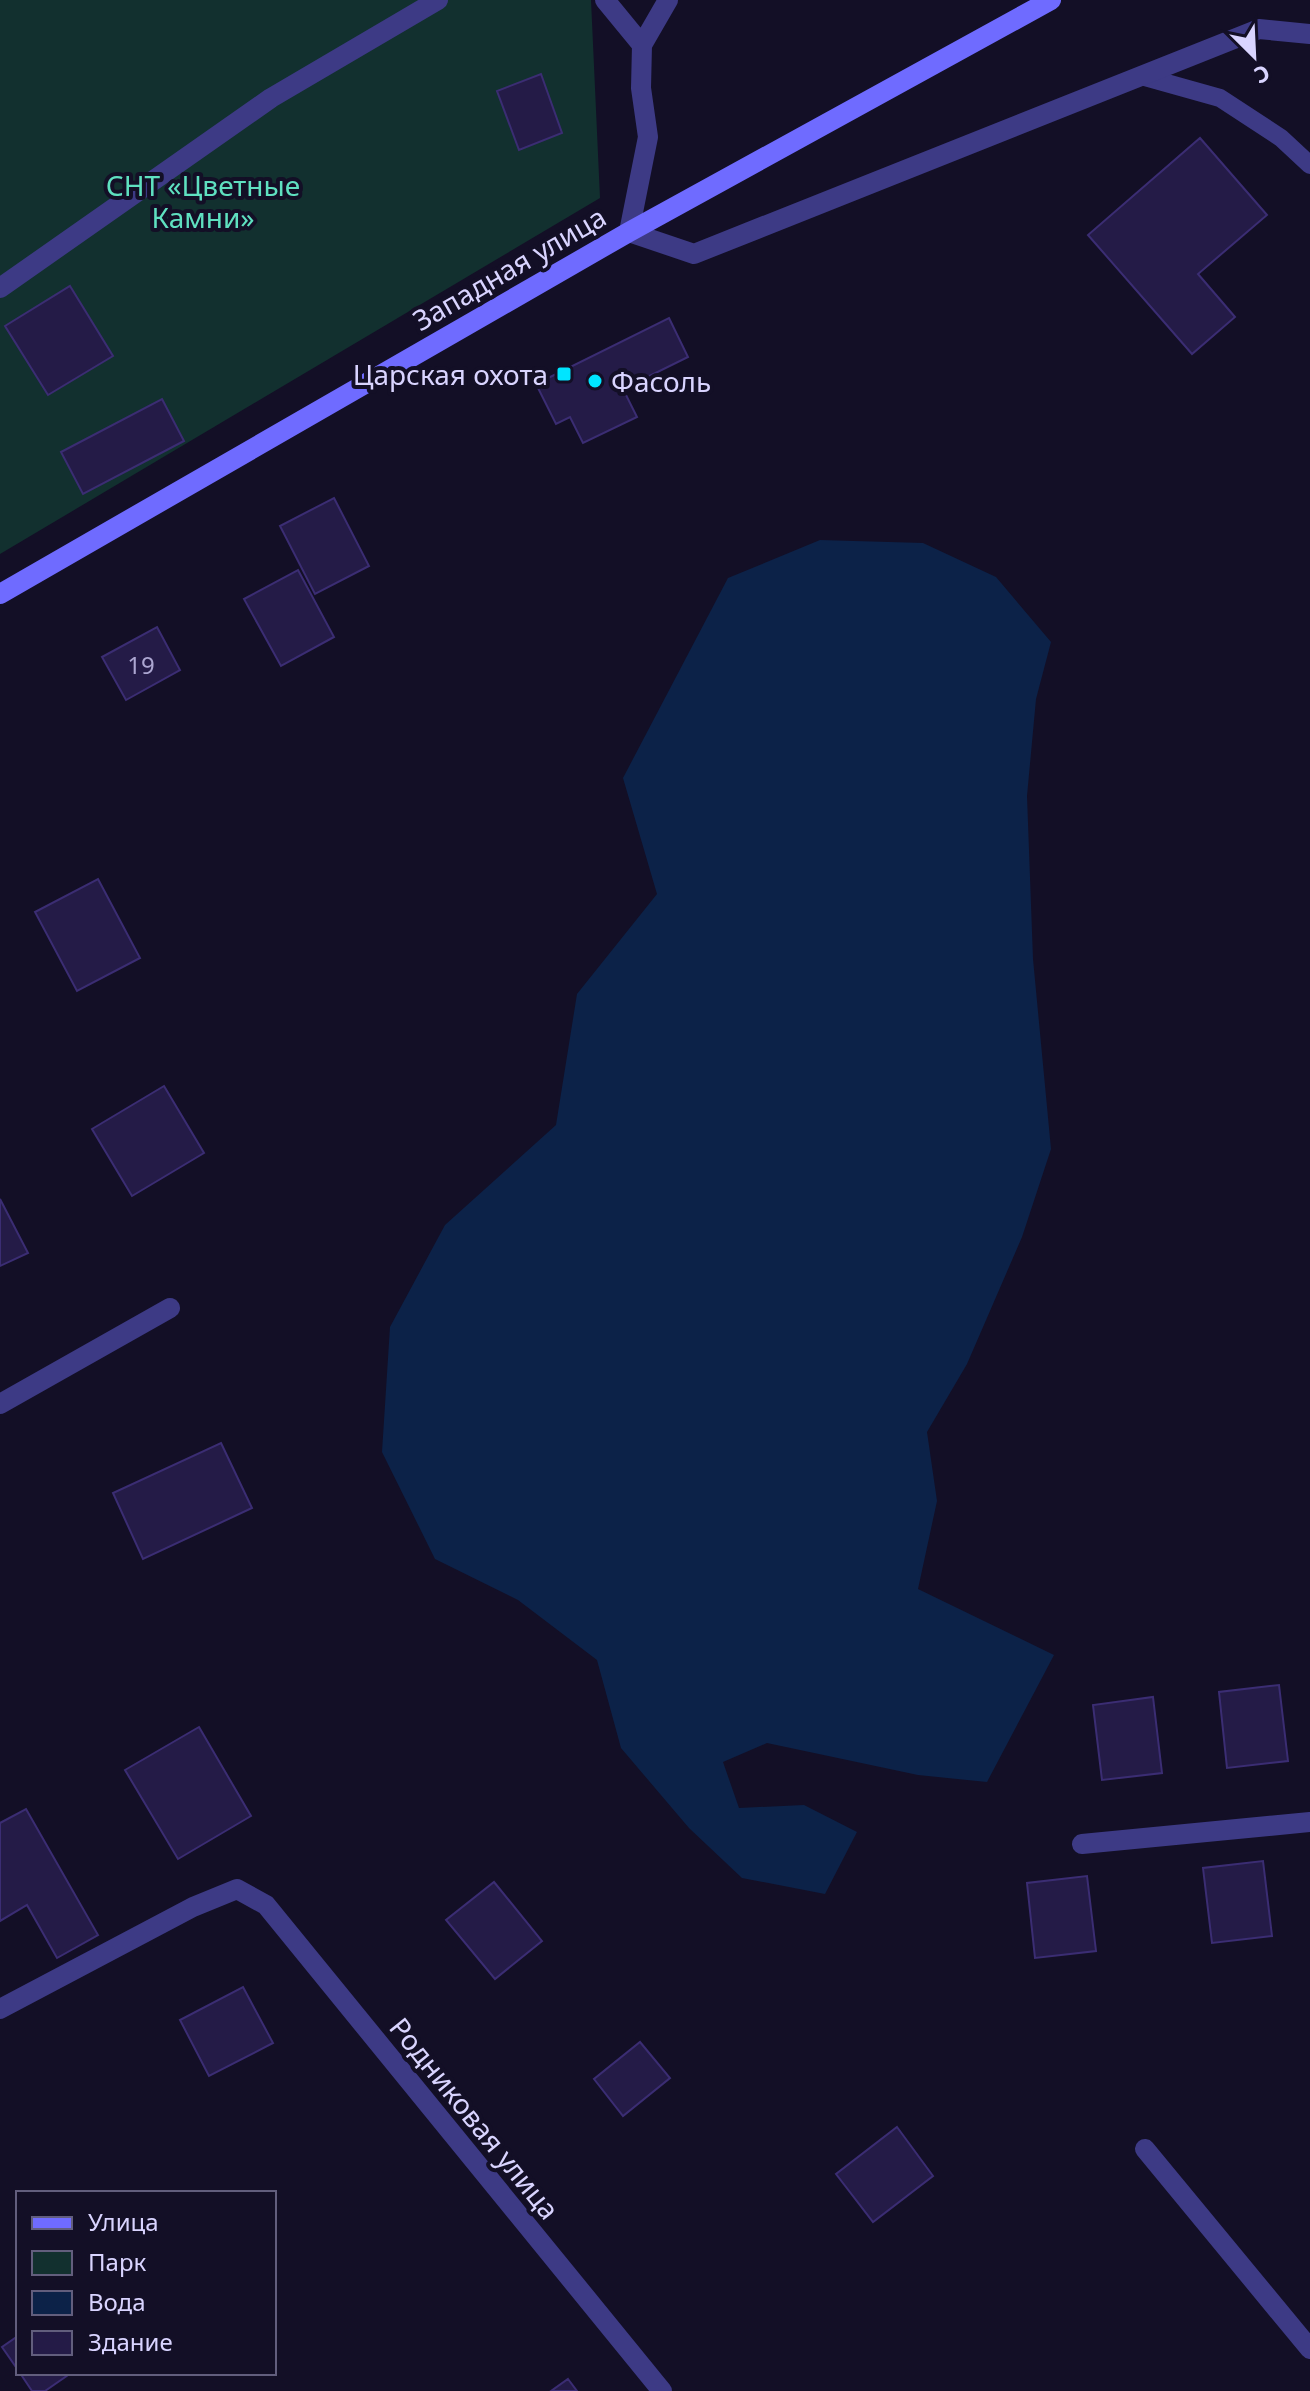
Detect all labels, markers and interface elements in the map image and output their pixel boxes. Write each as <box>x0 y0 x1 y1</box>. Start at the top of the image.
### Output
north arrow <box>1214 16 1294 96</box>
text: С <box>1250 59 1275 92</box>
park label: СНТ «Цветные Камни» <box>106 166 300 236</box>
street label: Западная улица <box>406 197 612 339</box>
place label: Царская охота <box>353 355 548 393</box>
place label: Фасоль <box>611 362 711 400</box>
marker: Царская охота <box>555 365 573 383</box>
marker: Фасоль <box>586 372 604 390</box>
house number: 19 <box>127 648 155 681</box>
street label: Родниковая улица <box>382 2009 568 2227</box>
legend <box>16 2191 276 2375</box>
text: Улица <box>88 2205 159 2238</box>
text: Парк <box>88 2245 147 2278</box>
text: Вода <box>88 2285 146 2318</box>
text: Здание <box>88 2325 173 2358</box>

